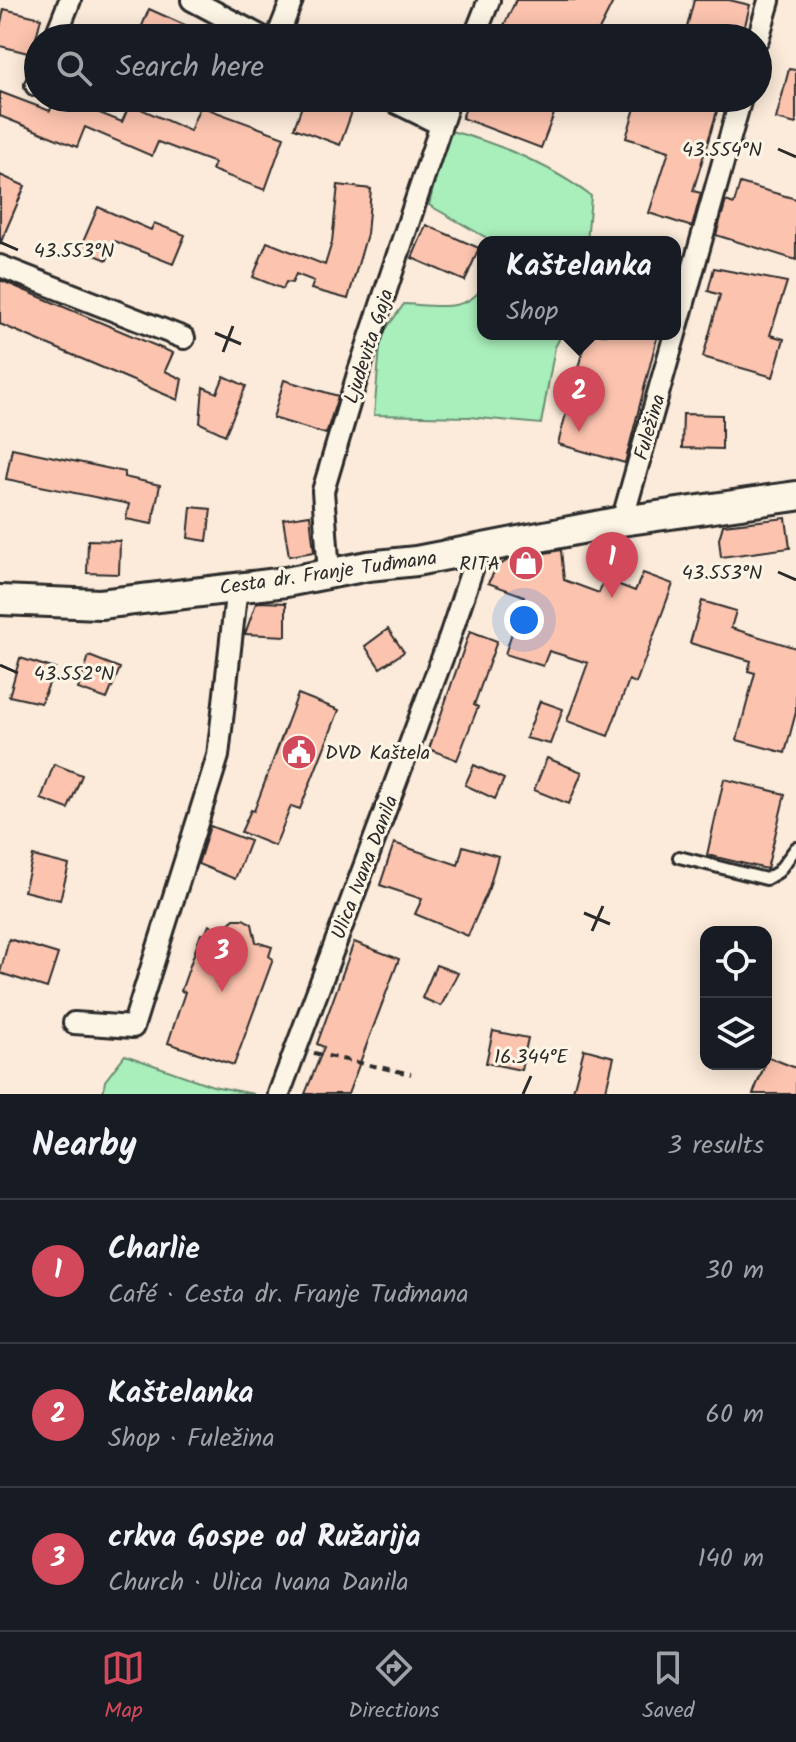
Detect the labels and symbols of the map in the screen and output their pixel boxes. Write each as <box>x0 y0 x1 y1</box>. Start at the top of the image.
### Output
text: 43.554°N <box>682 135 762 167</box>
text: 43.553°N <box>34 236 114 268</box>
street label: Ljudevita Gaja <box>336 285 404 408</box>
pin: 2 <box>553 366 605 432</box>
street label: Fuležina <box>626 391 676 464</box>
pin: 1 <box>586 532 638 598</box>
street label: Cesta dr. Franje Tuđmana <box>218 543 439 605</box>
shop icon: RITA <box>507 544 545 582</box>
place label: RITA <box>459 549 500 581</box>
text: 43.553°N <box>682 558 762 590</box>
your location <box>504 600 544 640</box>
text: 43.552°N <box>34 659 114 691</box>
public building icon: DVD Kaštela <box>280 733 318 771</box>
place label: DVD Kaštela <box>325 738 430 770</box>
street label: Ulica Ivana Danila <box>324 791 408 944</box>
pin: 3 <box>196 926 248 992</box>
text: 16.344°E <box>494 1042 569 1074</box>

